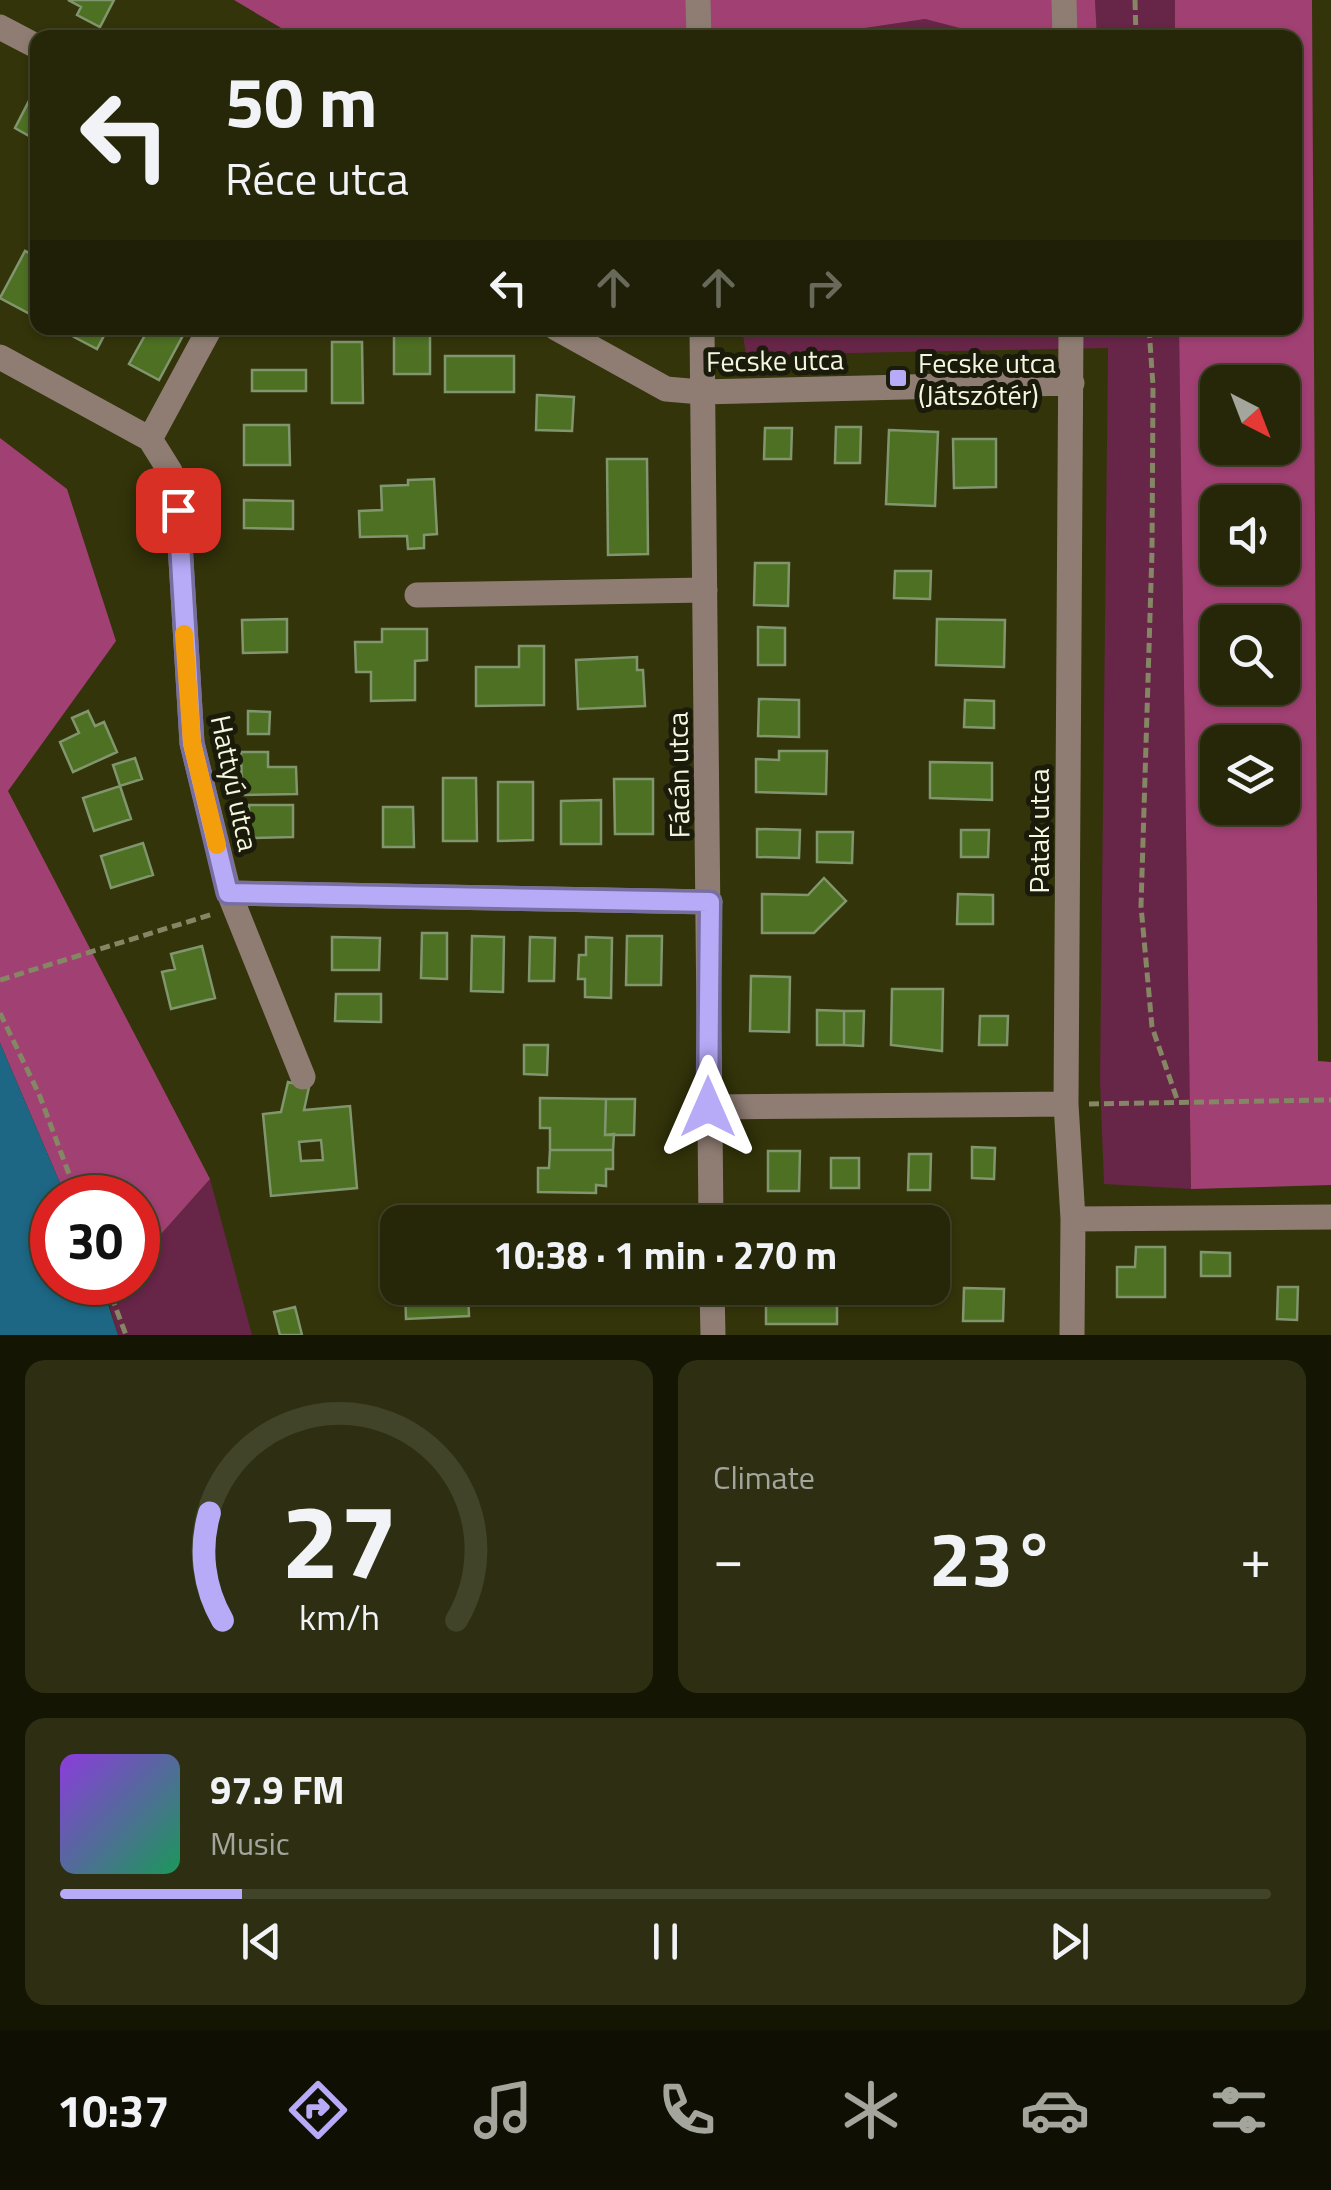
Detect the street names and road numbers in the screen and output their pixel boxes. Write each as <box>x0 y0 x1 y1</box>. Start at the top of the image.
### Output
street label: Fecske utca <box>706 337 844 383</box>
street label: Hattyú utca <box>200 711 270 855</box>
street label: Fácán utca <box>655 712 701 838</box>
street label: Patak utca <box>1017 769 1060 893</box>

